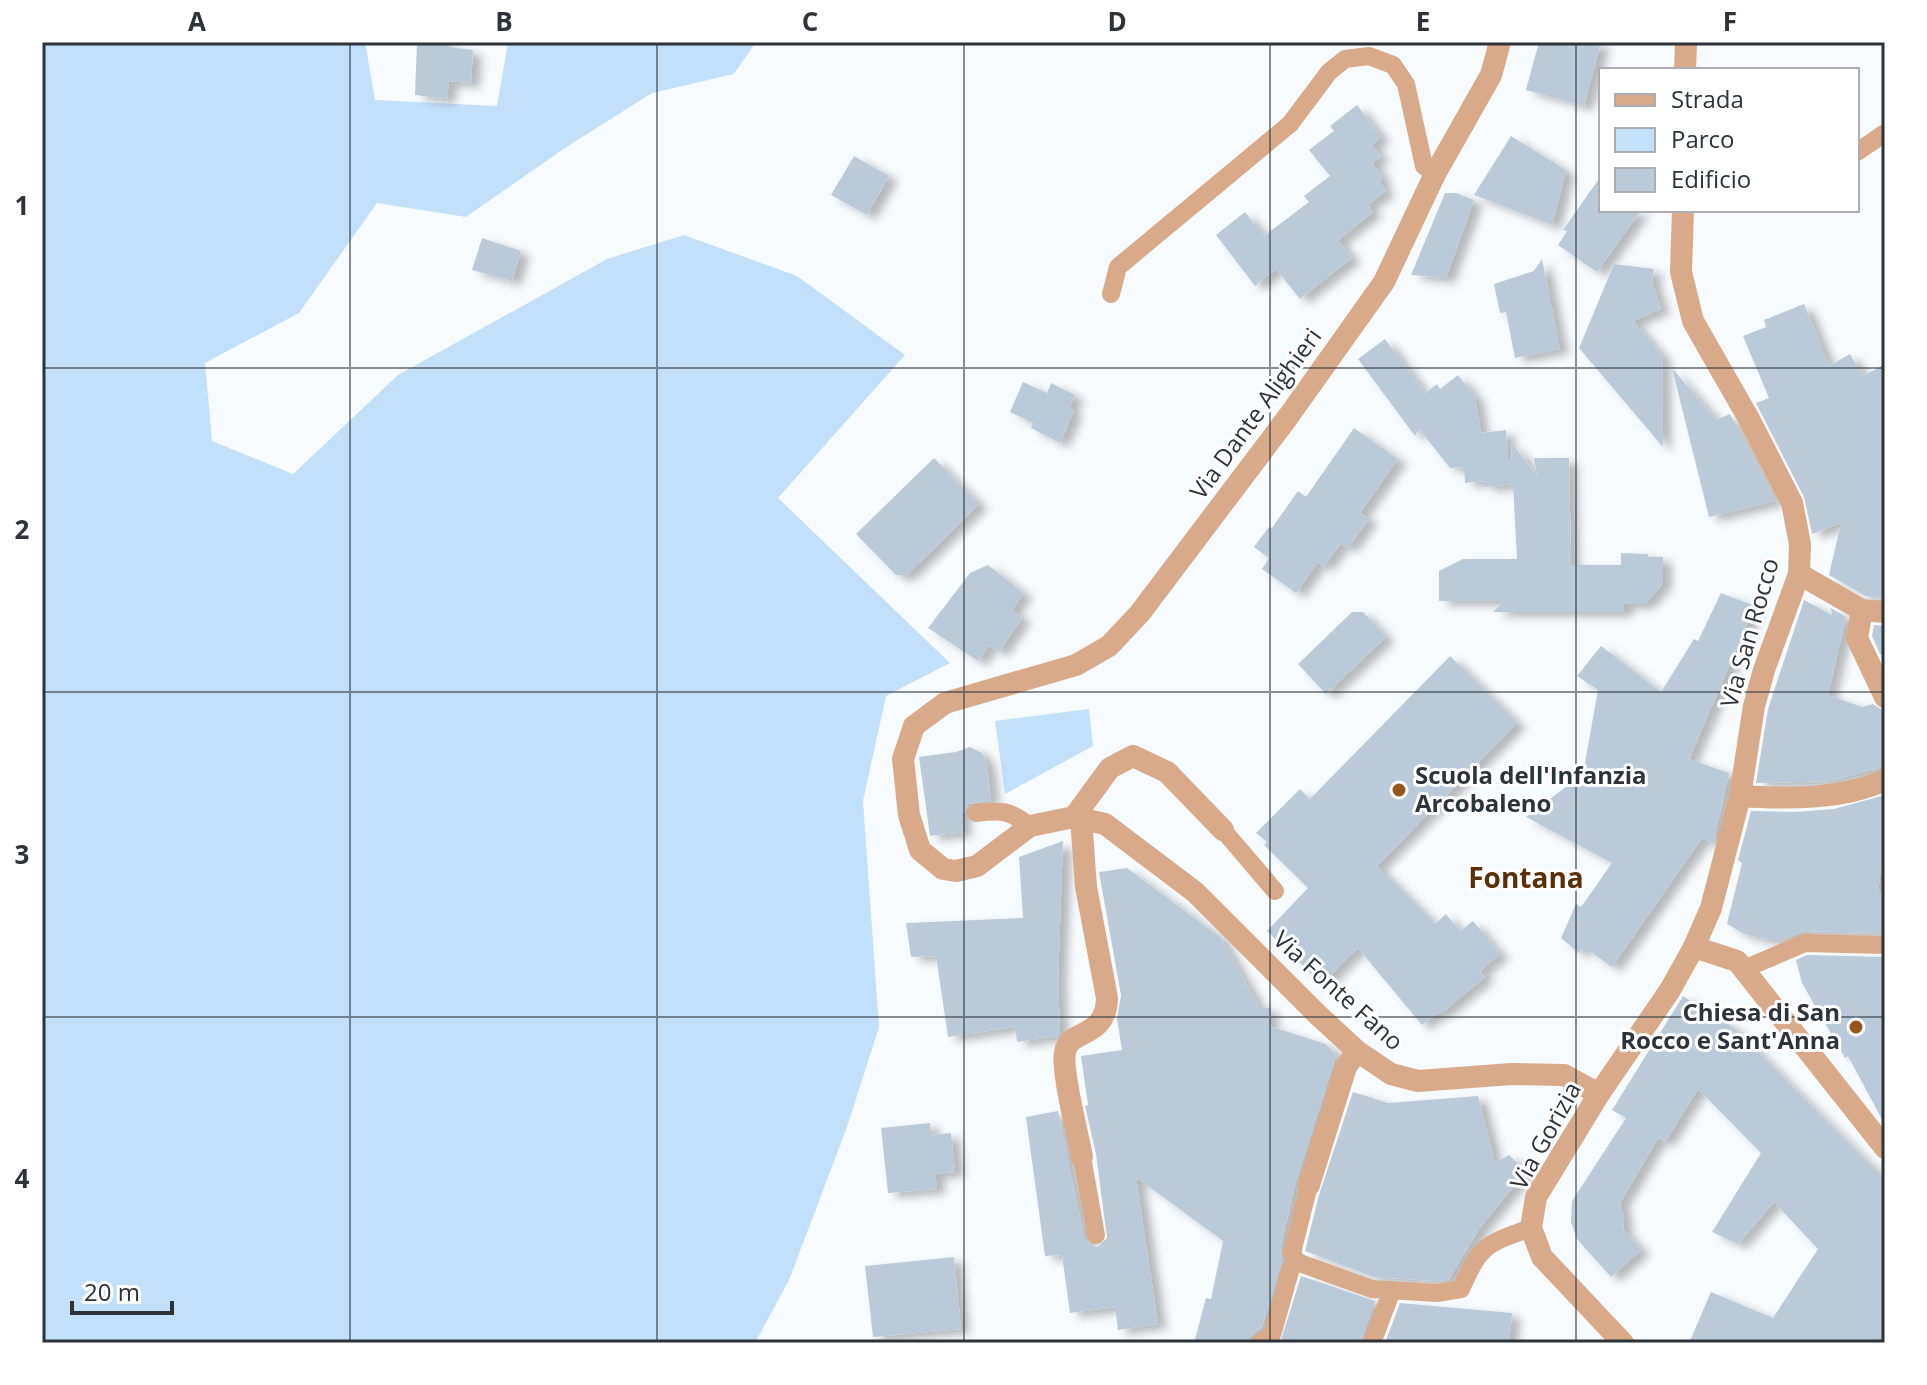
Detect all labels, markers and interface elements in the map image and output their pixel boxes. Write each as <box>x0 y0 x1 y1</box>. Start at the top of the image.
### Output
text: A <box>188 3 206 39</box>
text: B <box>495 3 513 39</box>
text: C <box>802 3 818 39</box>
text: D <box>1107 3 1127 39</box>
text: E <box>1416 3 1430 39</box>
text: F <box>1723 3 1737 39</box>
legend <box>1599 68 1859 212</box>
text: Strada <box>1671 82 1744 115</box>
text: Parco <box>1671 122 1735 155</box>
text: Edificio <box>1671 162 1751 195</box>
text: 1 <box>15 187 29 223</box>
street label: Via Dante Alighieri <box>1181 321 1328 505</box>
text: 2 <box>15 511 30 547</box>
street label: Via San Rocco <box>1711 554 1786 711</box>
place label: Scuola dell'Infanzia Arcobaleno <box>1415 758 1646 819</box>
marker: Scuola dell'Infanzia Arcobaleno <box>1390 781 1408 799</box>
text: 3 <box>15 836 29 872</box>
district label: Fontana <box>1468 858 1584 896</box>
street label: Via Fonte Fano <box>1267 923 1411 1057</box>
place label: Chiesa di San Rocco e Sant'Anna <box>1620 995 1840 1056</box>
marker: Chiesa di San Rocco e Sant'Anna <box>1847 1018 1865 1036</box>
street label: Via Gorizia <box>1502 1076 1588 1195</box>
text: 4 <box>15 1160 30 1196</box>
scale bar <box>72 1265 172 1315</box>
text: 20 m <box>84 1275 140 1308</box>

